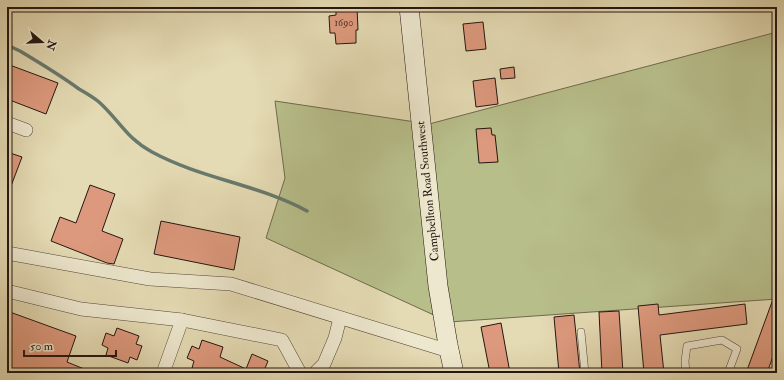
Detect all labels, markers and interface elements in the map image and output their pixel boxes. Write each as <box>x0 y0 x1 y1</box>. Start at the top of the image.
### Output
house number: 1690 <box>335 17 353 29</box>
north arrow <box>22 22 62 62</box>
text: N <box>43 37 59 53</box>
street label: Campbellton Road Southwest <box>413 120 443 262</box>
scale bar <box>24 332 116 358</box>
text: 50 m <box>30 339 54 354</box>

